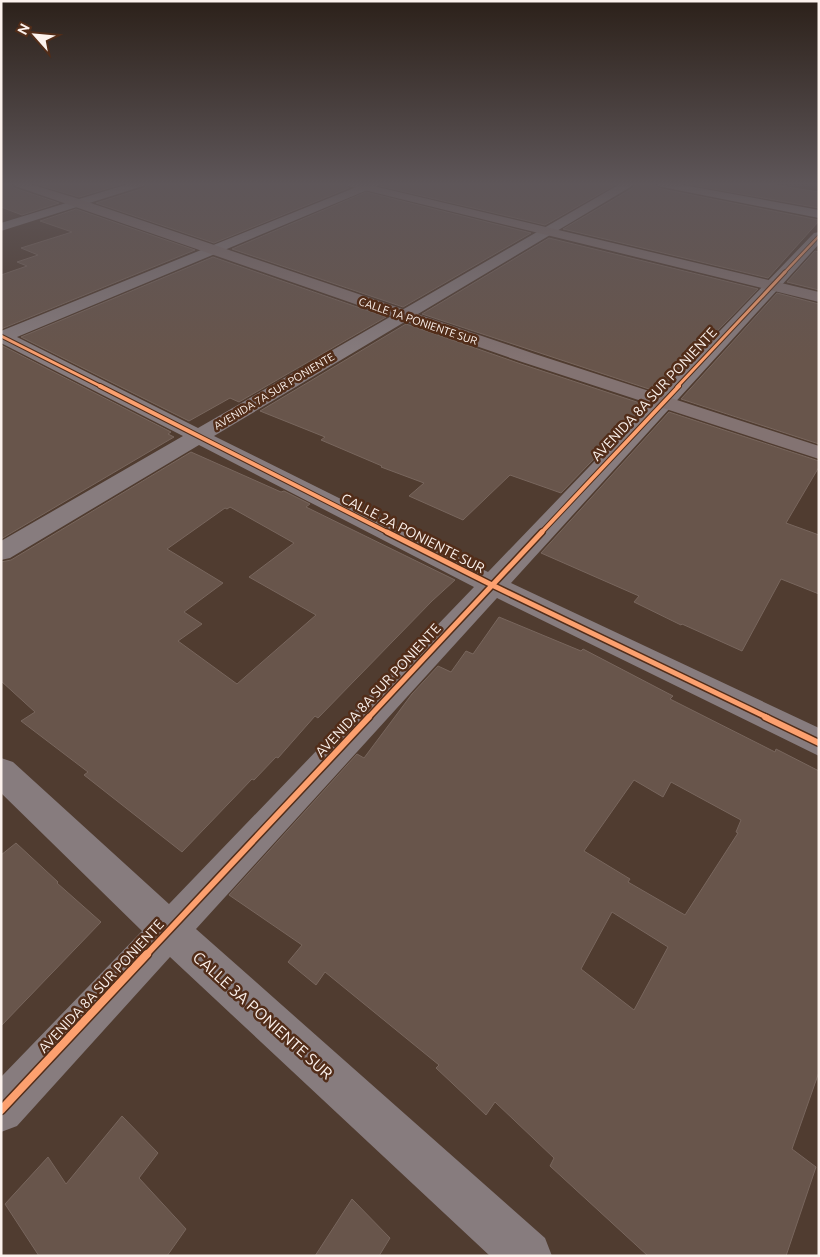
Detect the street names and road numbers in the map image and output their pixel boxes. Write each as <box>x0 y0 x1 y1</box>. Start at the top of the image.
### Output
street label: CALLE 1A PONIENTE SUR <box>357 295 479 347</box>
street label: AVENIDA 8A SUR PONIENTE <box>588 324 720 464</box>
street label: AVENIDA 7A SUR PONIENTE <box>212 350 336 432</box>
street label: CALLE 2A PONIENTE SUR <box>339 490 488 576</box>
street label: AVENIDA 8A SUR PONIENTE <box>312 620 444 760</box>
street label: AVENIDA 8A SUR PONIENTE <box>35 916 167 1056</box>
street label: CALLE 3A PONIENTE SUR <box>190 948 336 1082</box>

